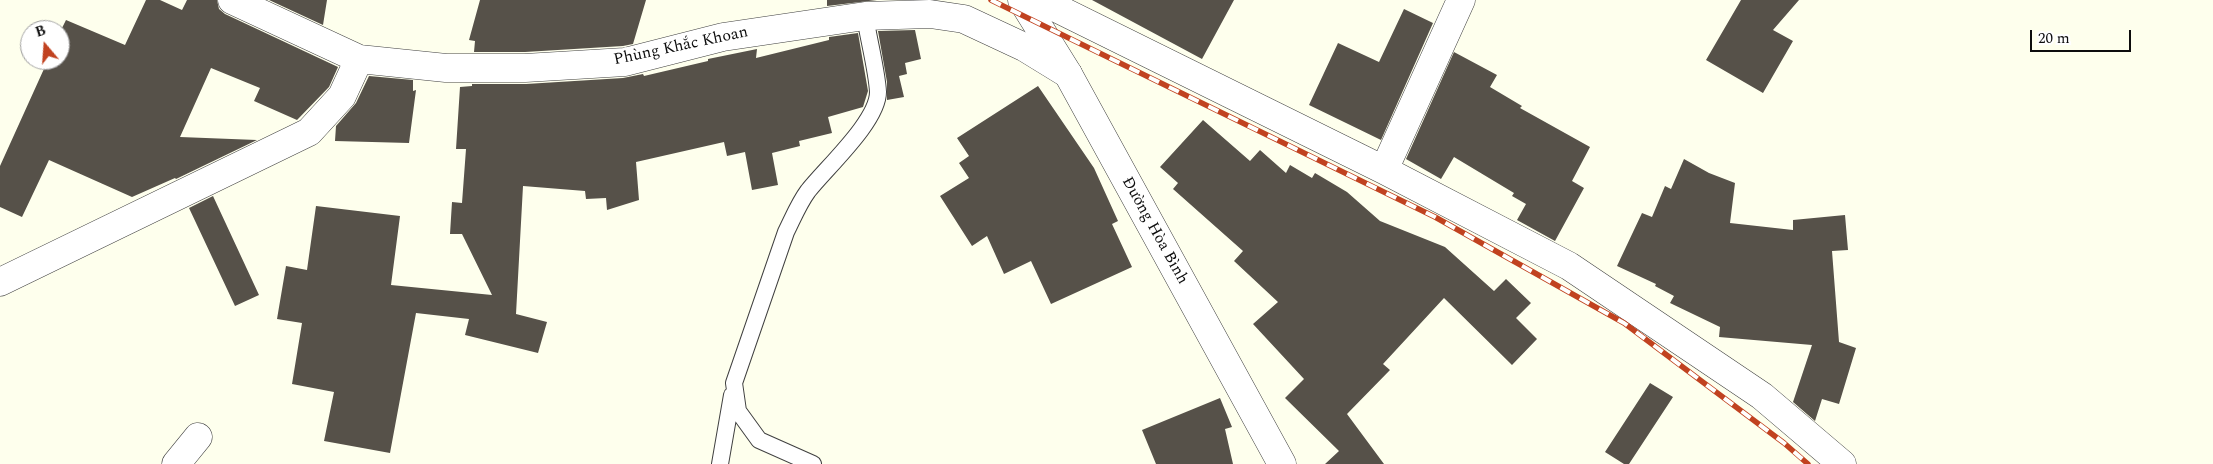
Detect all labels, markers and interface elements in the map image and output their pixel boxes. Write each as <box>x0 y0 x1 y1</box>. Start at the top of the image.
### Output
north arrow <box>20 20 70 70</box>
text: B <box>33 20 48 43</box>
scale bar <box>2033 20 2134 52</box>
street label: Phùng Khắc Khoan <box>612 23 750 71</box>
text: 20 m <box>2038 27 2070 50</box>
street label: Đường Hòa Bình <box>1117 174 1191 288</box>

